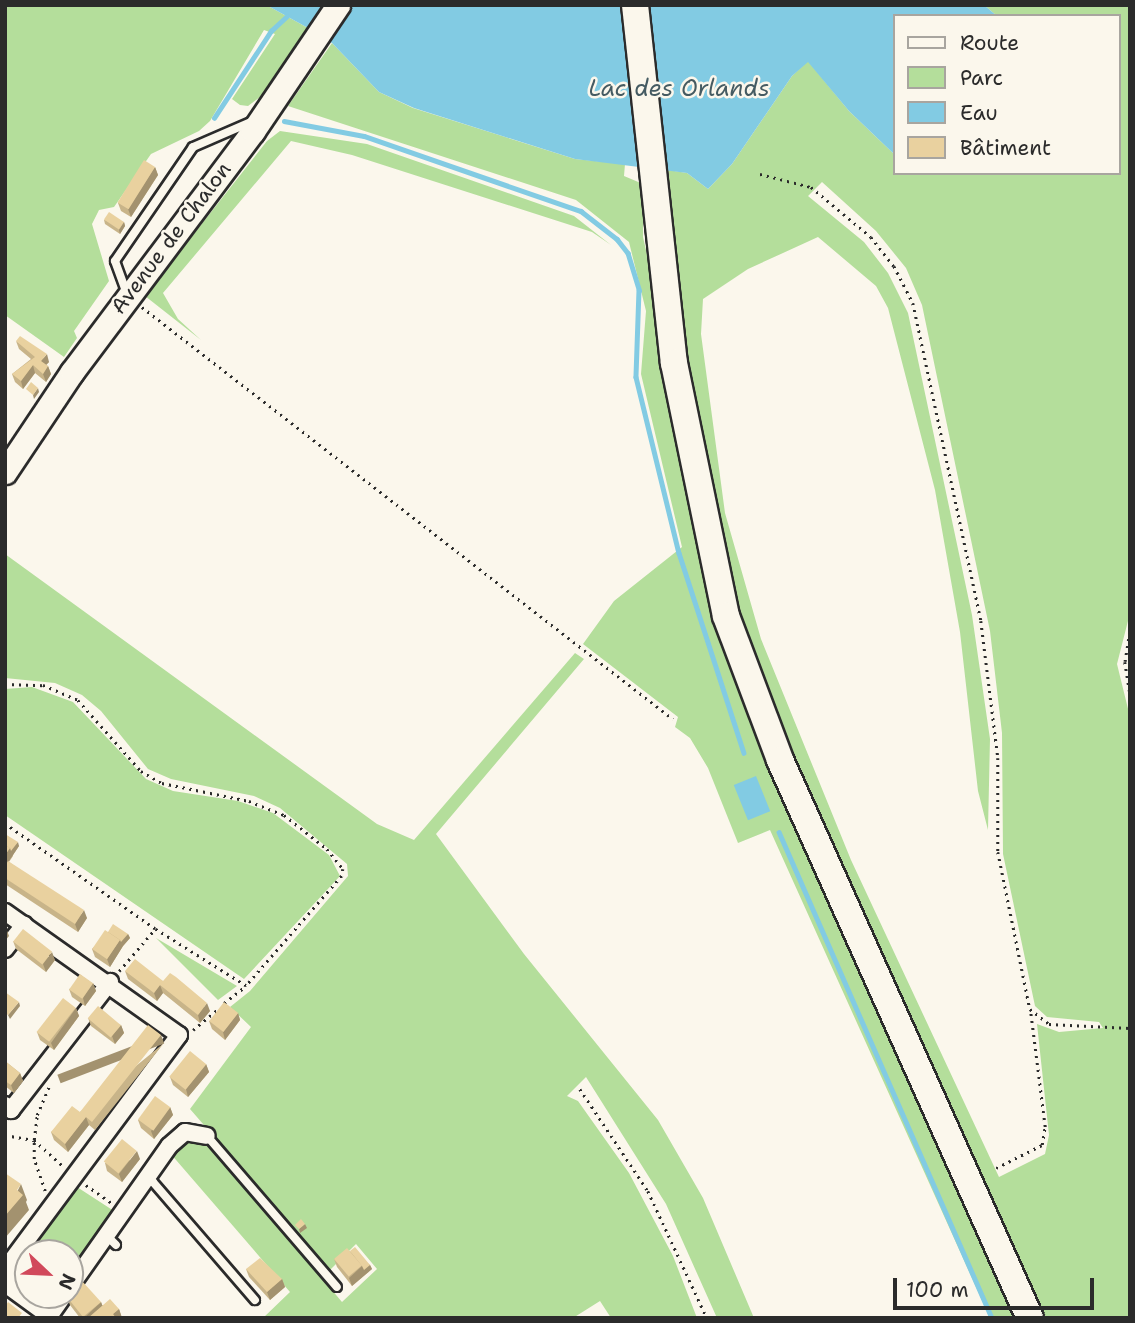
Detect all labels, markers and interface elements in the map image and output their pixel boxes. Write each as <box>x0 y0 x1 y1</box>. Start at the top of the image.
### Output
legend <box>894 14 1121 175</box>
text: Route <box>960 29 1019 57</box>
text: Parc <box>960 64 1003 92</box>
water label: Lac des Orlands <box>588 74 770 102</box>
text: Eau <box>960 99 998 127</box>
text: Bâtiment <box>960 134 1051 162</box>
street label: Avenue de Chalon <box>106 157 236 319</box>
north arrow <box>14 1239 84 1309</box>
scale bar <box>897 1264 1098 1308</box>
text: N <box>53 1270 81 1293</box>
text: 100 m <box>906 1276 969 1304</box>

